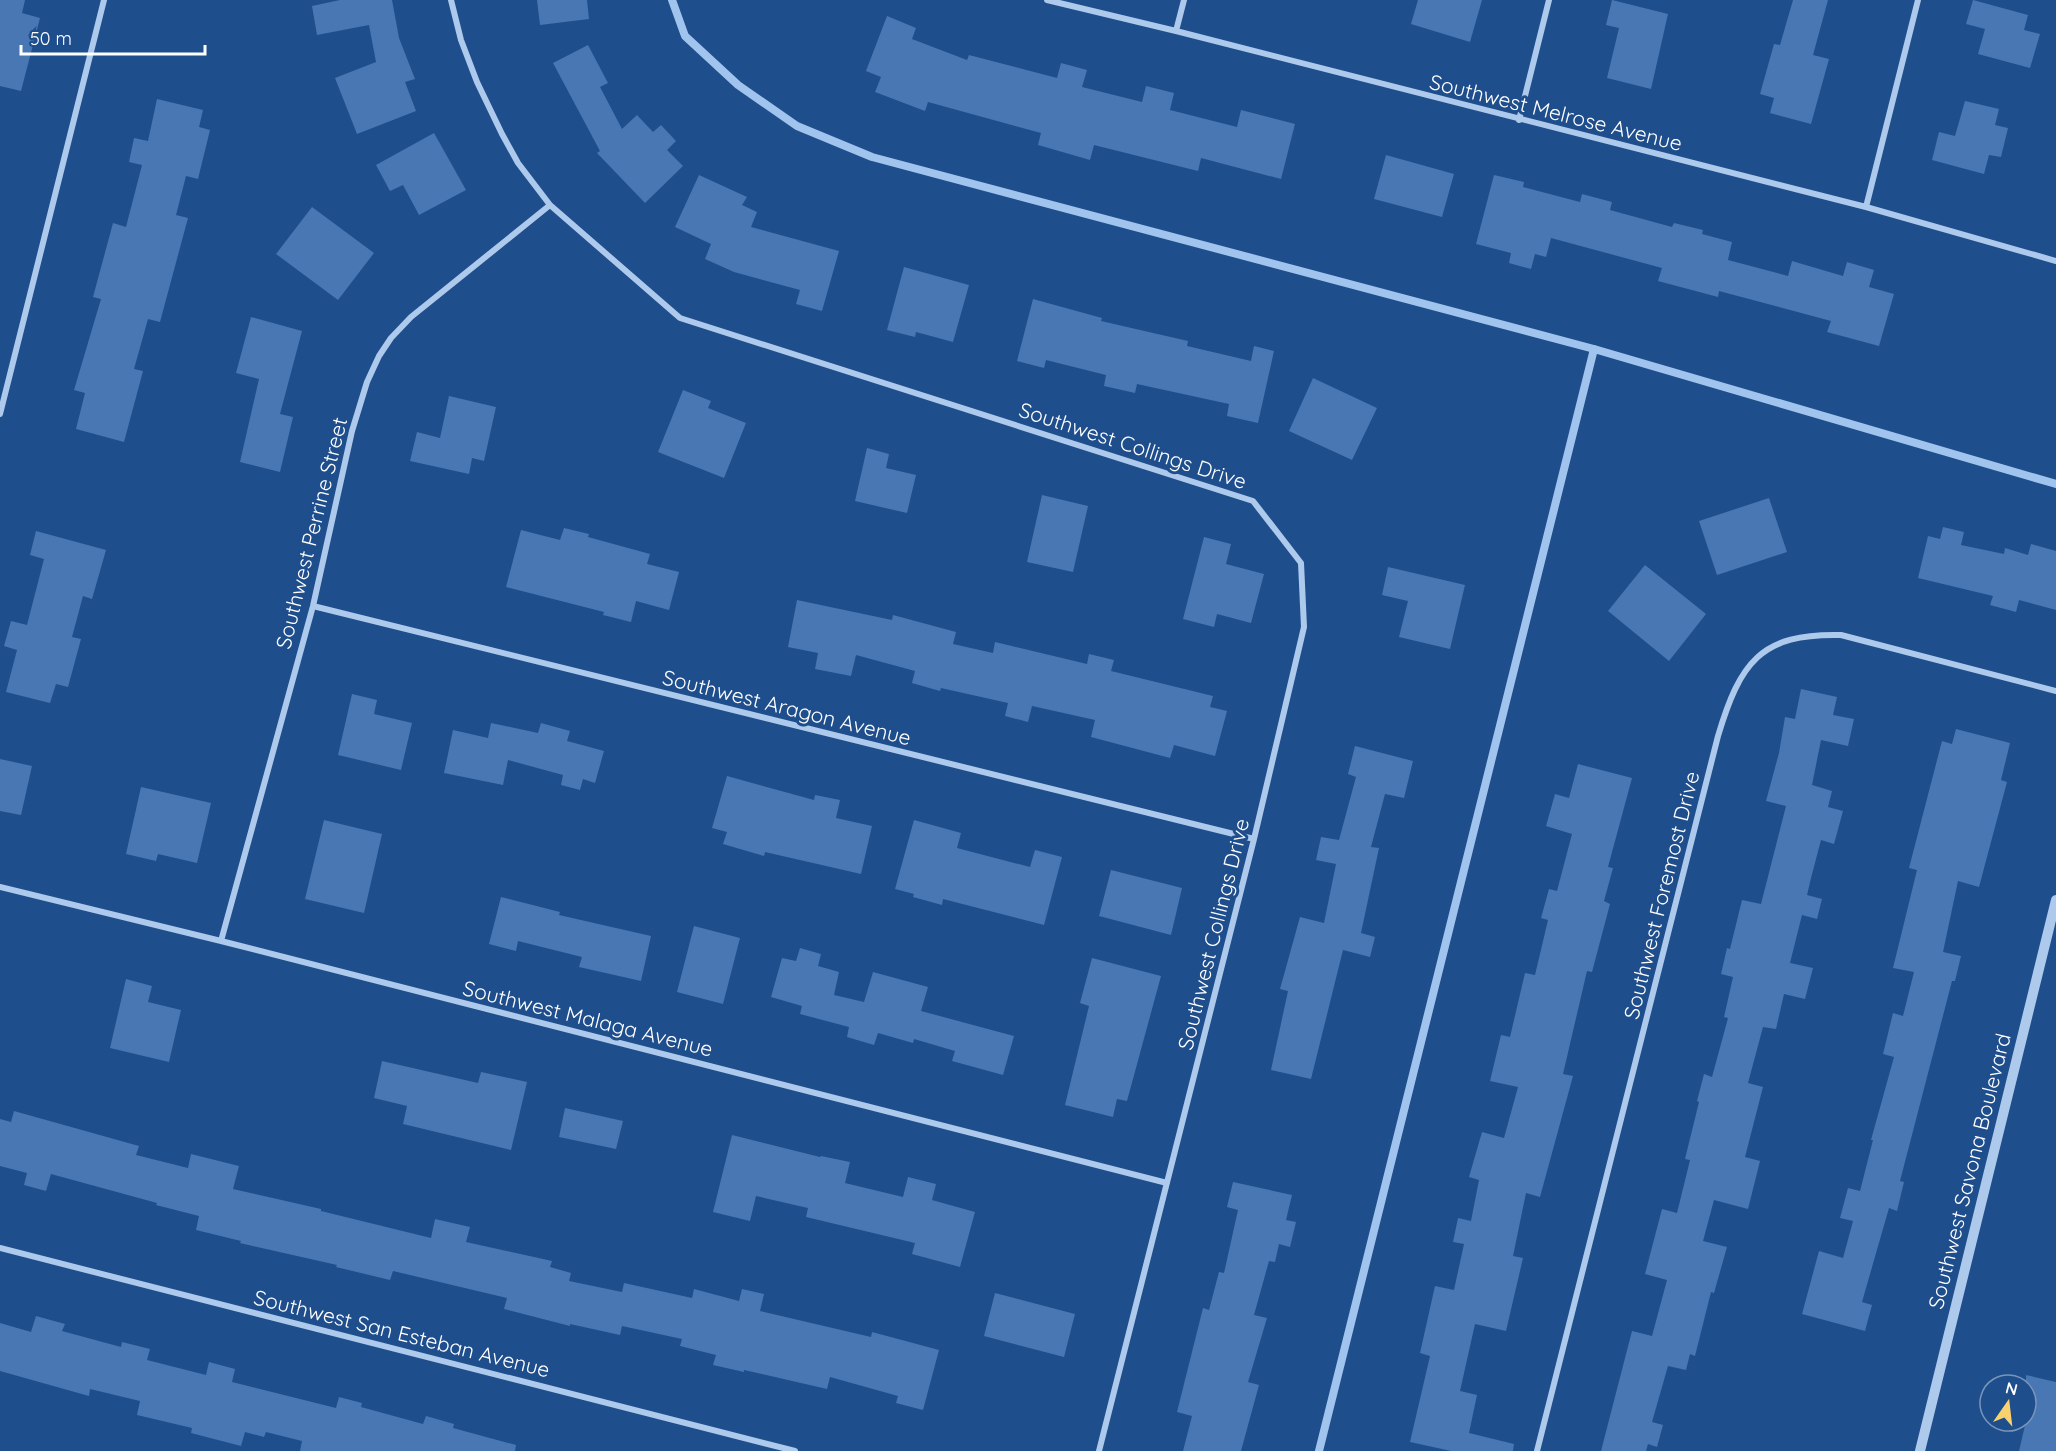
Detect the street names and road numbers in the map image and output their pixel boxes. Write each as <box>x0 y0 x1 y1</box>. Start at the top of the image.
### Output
street label: Southwest Melrose Avenue <box>1427 68 1685 156</box>
street label: Southwest Collings Drive <box>1016 396 1250 494</box>
street label: Southwest Perrine Street <box>270 414 352 652</box>
street label: Southwest Aragon Avenue <box>660 664 914 750</box>
street label: Southwest Foremost Drive <box>1618 768 1704 1022</box>
street label: Southwest Collings Drive <box>1172 816 1254 1052</box>
street label: Southwest Malaga Avenue <box>460 974 716 1062</box>
street label: Southwest Savona Boulevard <box>1922 1030 2016 1312</box>
street label: Southwest San Esteban Avenue <box>251 1284 553 1382</box>

